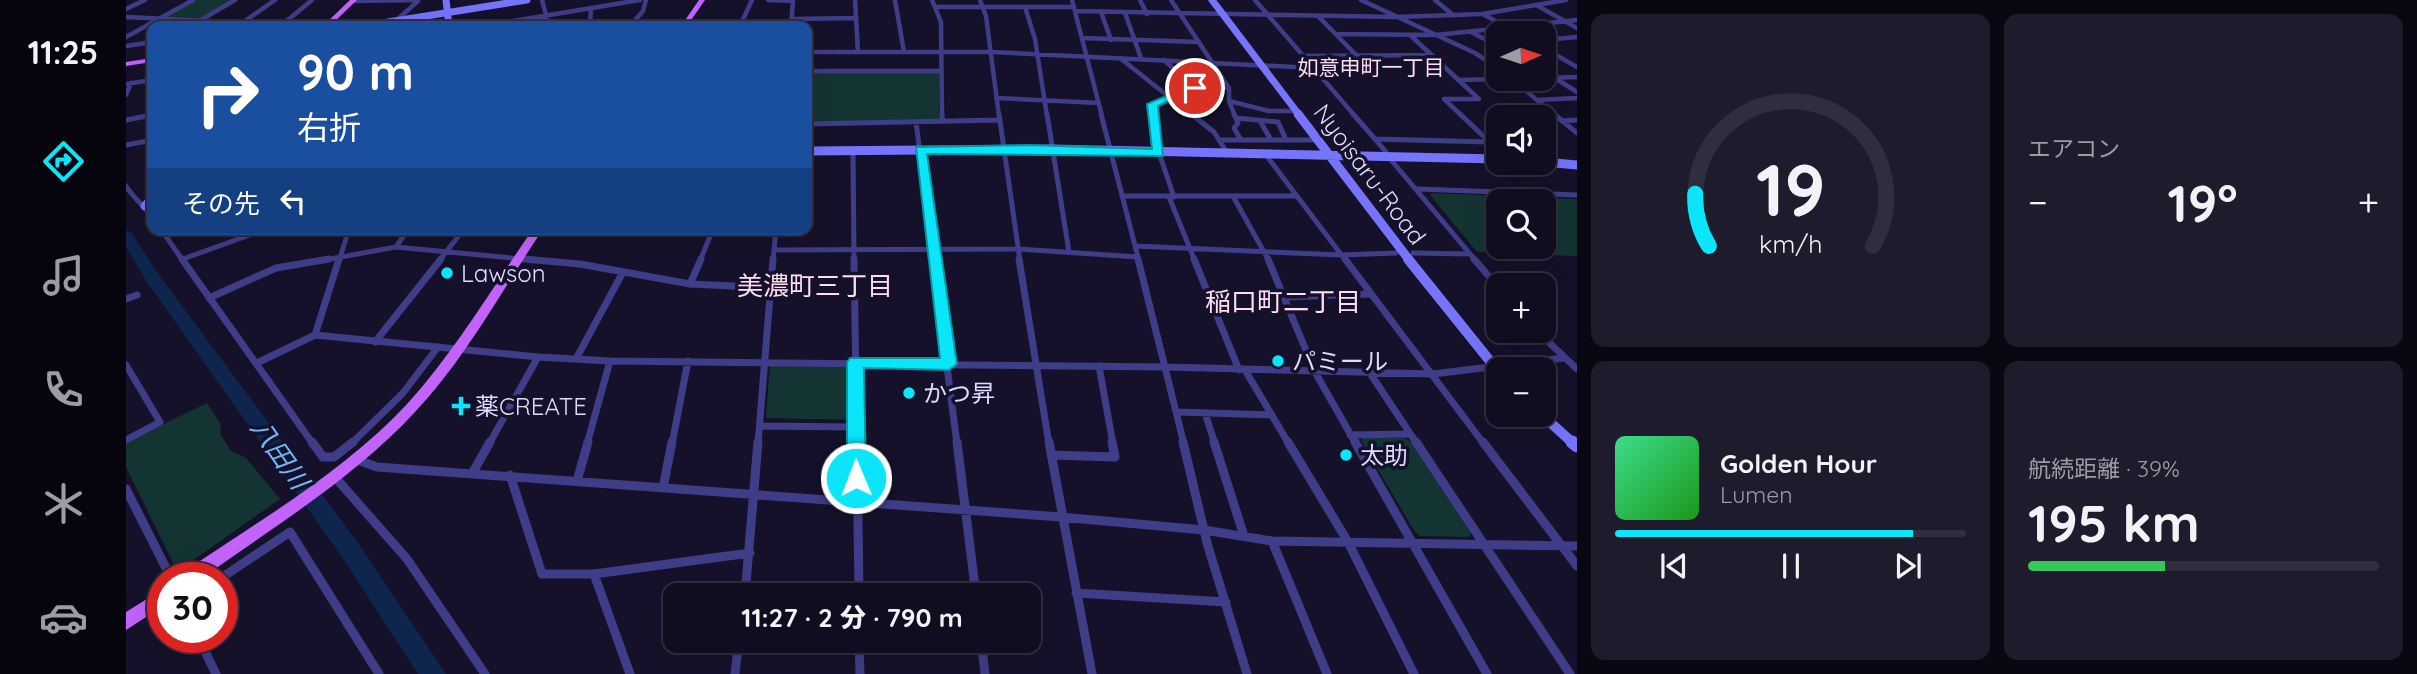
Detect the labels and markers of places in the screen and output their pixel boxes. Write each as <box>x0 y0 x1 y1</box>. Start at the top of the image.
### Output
pin <box>1165 58 1225 118</box>
place label: Lawson <box>461 258 546 288</box>
marker: Lawson <box>439 265 455 281</box>
place label: パミール <box>1292 346 1388 376</box>
marker: パミール <box>1270 353 1286 369</box>
place label: かつ昇 <box>923 378 995 408</box>
marker: かつ昇 <box>901 385 917 401</box>
place label: 薬CREATE <box>475 391 587 421</box>
marker: 薬CREATE <box>453 398 469 414</box>
place label: 太助 <box>1360 440 1408 470</box>
marker: 太助 <box>1338 447 1354 463</box>

